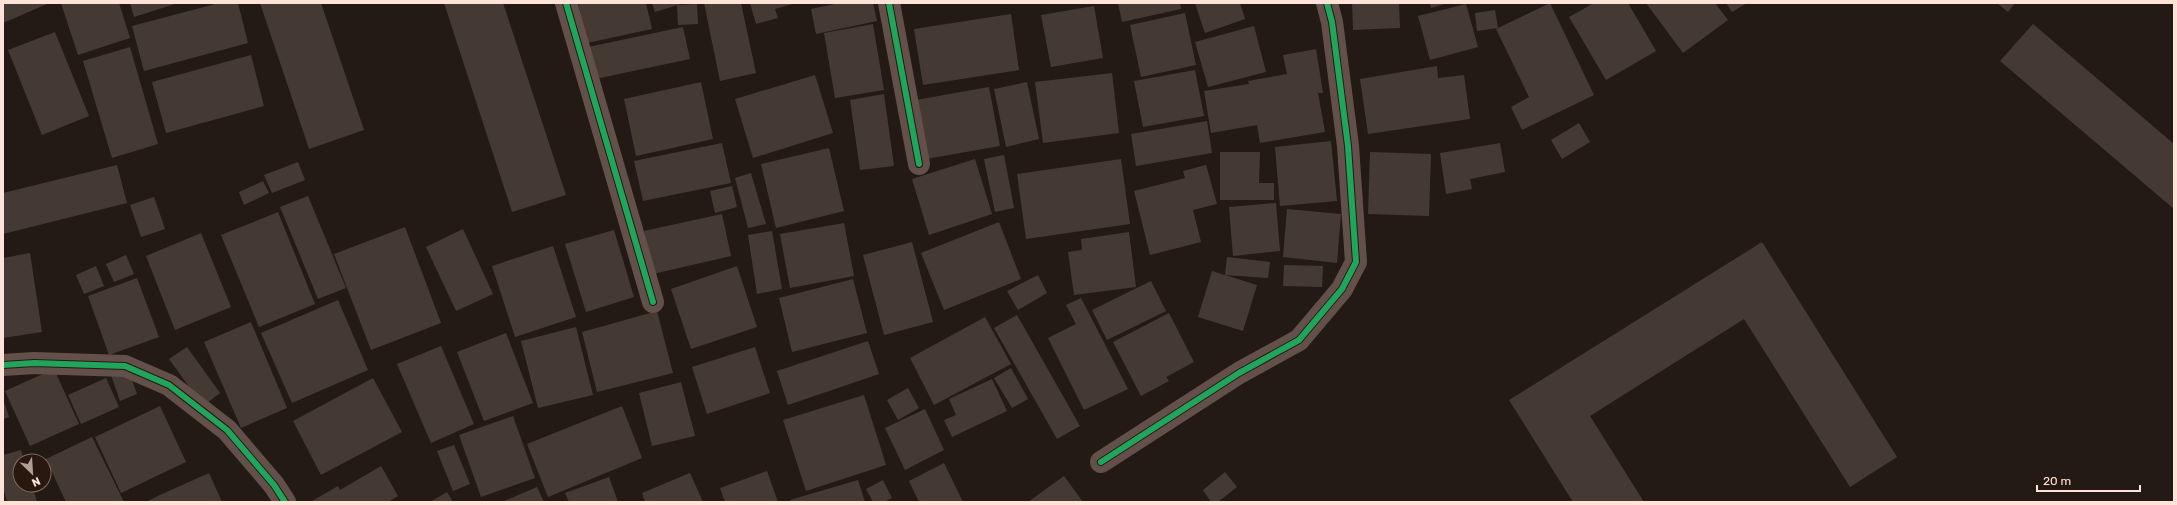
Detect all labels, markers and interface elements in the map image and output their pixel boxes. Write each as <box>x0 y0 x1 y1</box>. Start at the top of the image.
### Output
north arrow <box>12 453 52 493</box>
scale bar <box>2037 467 2140 493</box>
text: N <box>30 474 42 489</box>
text: 20 m <box>2043 474 2071 488</box>

